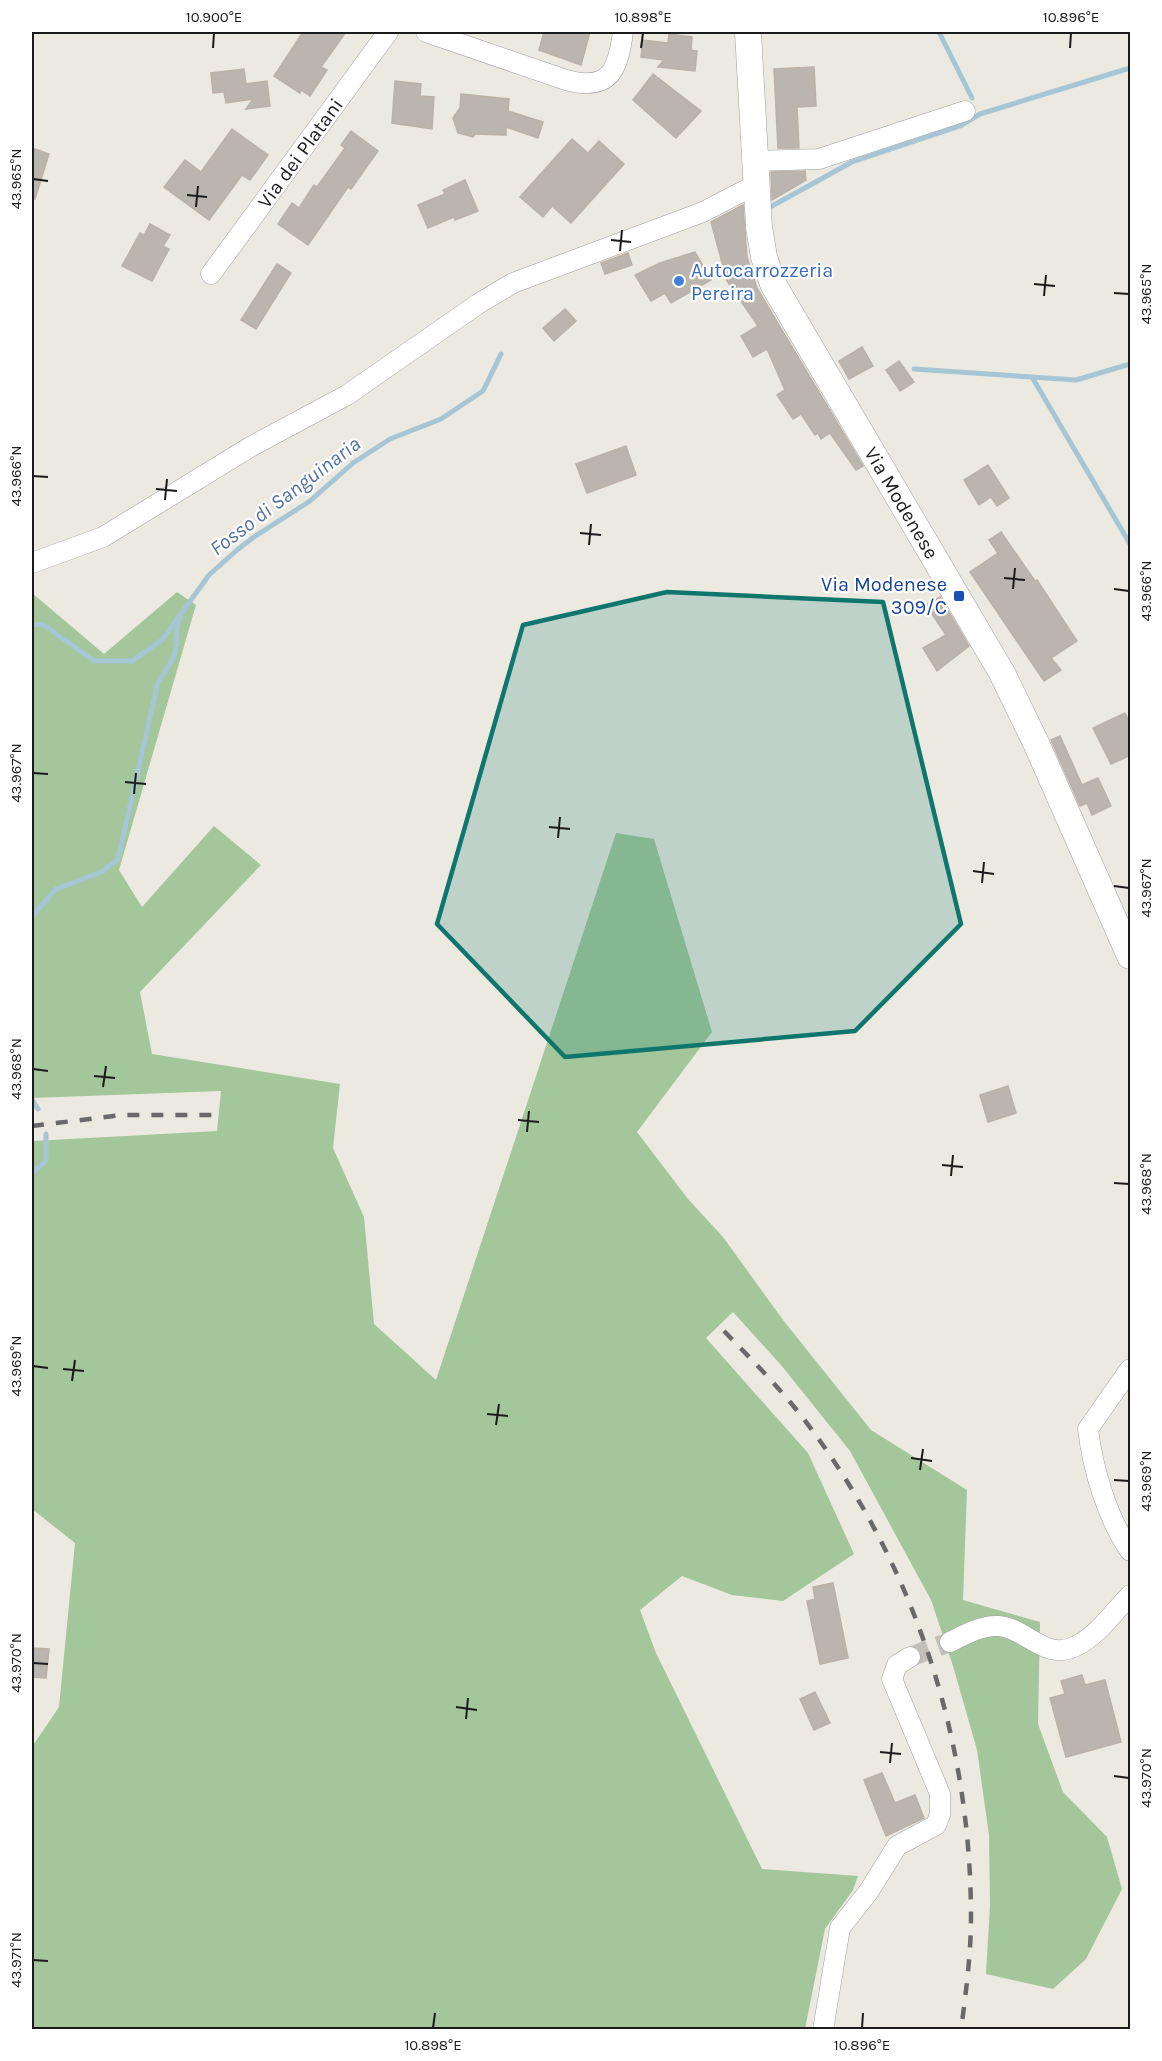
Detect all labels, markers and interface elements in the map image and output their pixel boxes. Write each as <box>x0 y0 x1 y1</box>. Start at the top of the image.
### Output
text: 10.900°E <box>186 8 242 26</box>
text: 10.898°E <box>614 8 672 26</box>
text: 10.896°E <box>1043 8 1099 26</box>
street label: Via dei Platani <box>253 94 348 213</box>
text: 43.965°N <box>7 148 25 210</box>
place label: Autocarrozzeria Pereira <box>691 259 833 305</box>
text: 43.965°N <box>1137 263 1155 325</box>
marker: Autocarrozzeria Pereira <box>672 274 686 288</box>
water label: Fosso di Sanguinaria <box>205 432 365 560</box>
street label: Via Modenese <box>859 443 943 563</box>
text: 43.966°N <box>7 445 25 507</box>
text: 43.966°N <box>1137 560 1155 622</box>
place label: Via Modenese 309/C <box>821 573 947 619</box>
marker: Via Modenese 309/C <box>952 589 966 603</box>
text: 43.967°N <box>7 743 25 803</box>
text: 43.967°N <box>1137 858 1155 918</box>
text: 43.968°N <box>7 1038 25 1100</box>
text: 43.968°N <box>1137 1153 1155 1215</box>
text: 43.969°N <box>7 1335 25 1397</box>
text: 43.969°N <box>1137 1450 1155 1512</box>
text: 43.970°N <box>7 1633 25 1693</box>
text: 43.970°N <box>1137 1748 1155 1808</box>
text: 43.971°N <box>7 1932 25 1988</box>
text: 10.898°E <box>404 2036 462 2054</box>
text: 10.896°E <box>834 2036 890 2054</box>

